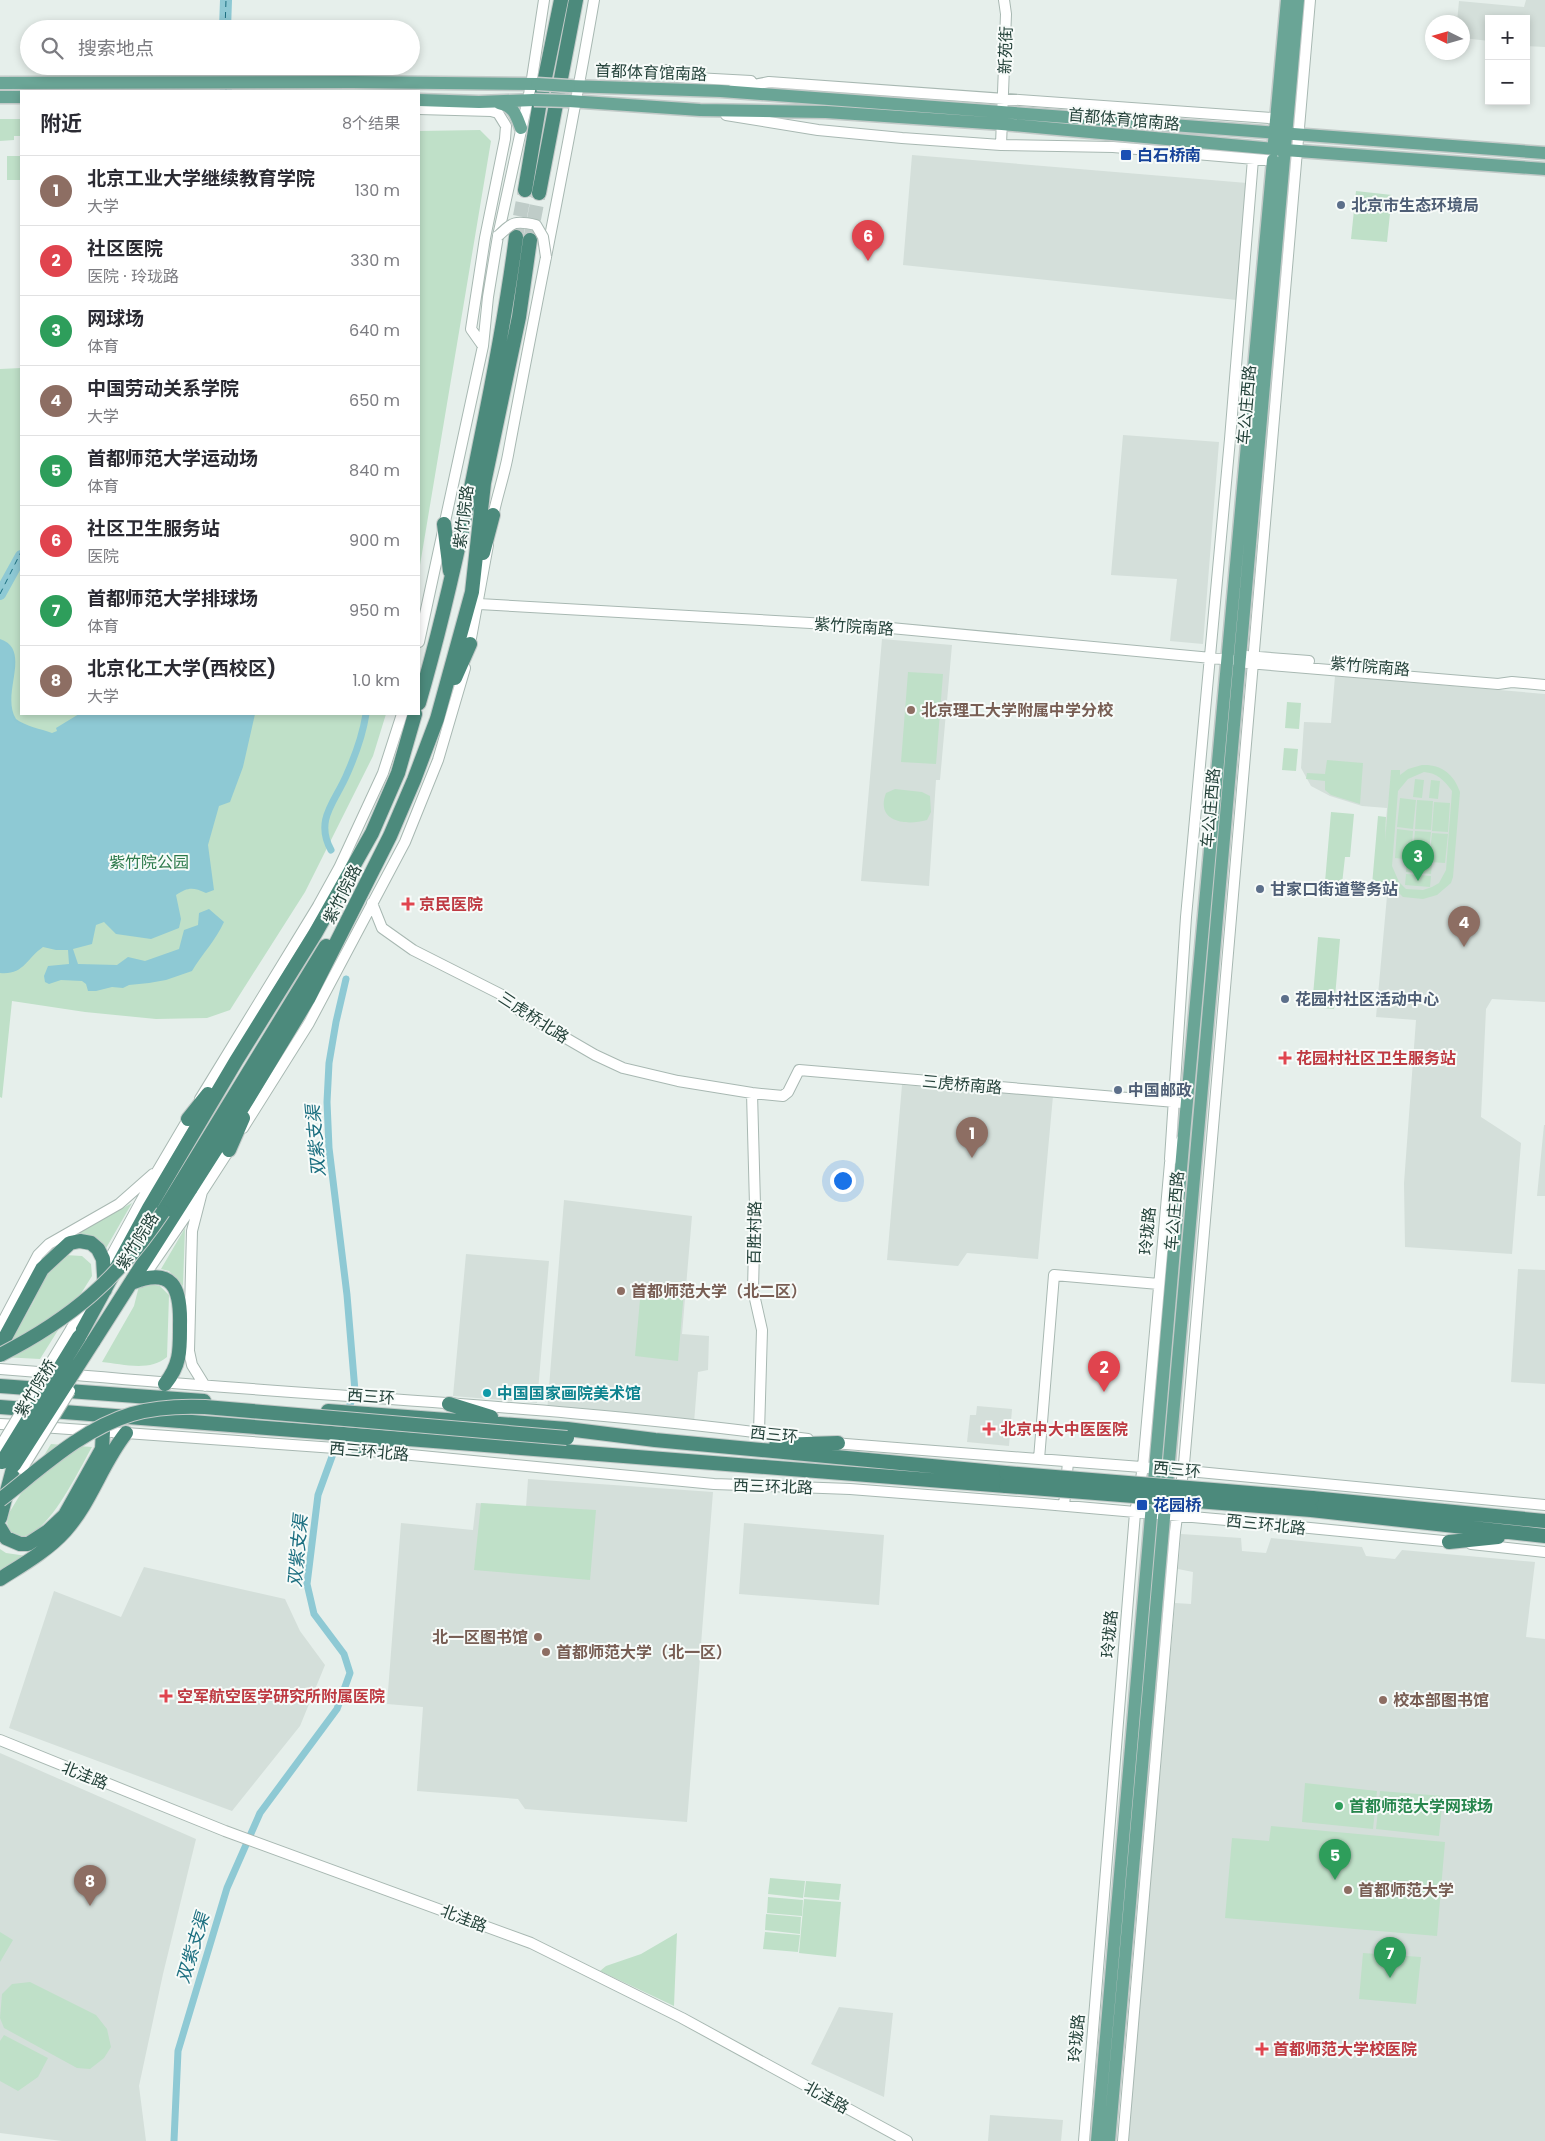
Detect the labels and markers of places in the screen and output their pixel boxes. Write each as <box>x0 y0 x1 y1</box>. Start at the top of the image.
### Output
place label: 白石桥南 <box>1137 144 1201 167</box>
marker: 白石桥南 <box>1119 148 1133 162</box>
place label: 北京市生态环境局 <box>1351 194 1479 217</box>
marker: 北京市生态环境局 <box>1335 199 1347 211</box>
pin: 6 <box>852 220 884 261</box>
place label: 北京理工大学附属中学分校 <box>921 699 1114 722</box>
marker: 北京理工大学附属中学分校 <box>905 704 917 716</box>
pin: 3 <box>1402 840 1434 881</box>
place label: 甘家口街道警务站 <box>1270 878 1398 901</box>
marker: 甘家口街道警务站 <box>1254 883 1266 895</box>
place label: 京民医院 <box>419 893 483 916</box>
marker: 京民医院 <box>401 897 415 911</box>
pin: 4 <box>1448 906 1480 947</box>
place label: 花园村社区活动中心 <box>1295 988 1439 1011</box>
marker: 花园村社区活动中心 <box>1279 993 1291 1005</box>
place label: 花园村社区卫生服务站 <box>1296 1047 1456 1070</box>
marker: 花园村社区卫生服务站 <box>1278 1051 1292 1065</box>
place label: 中国邮政 <box>1128 1079 1192 1102</box>
marker: 中国邮政 <box>1112 1084 1124 1096</box>
pin: 1 <box>956 1117 988 1158</box>
place label: 首都师范大学（北二区） <box>631 1280 807 1303</box>
marker: 首都师范大学（北二区） <box>615 1285 627 1297</box>
pin: 2 <box>1088 1351 1120 1392</box>
place label: 中国国家画院美术馆 <box>497 1382 641 1405</box>
marker: 中国国家画院美术馆 <box>481 1387 493 1399</box>
place label: 北京中大中医医院 <box>1000 1418 1128 1441</box>
marker: 北京中大中医医院 <box>982 1422 996 1436</box>
place label: 花园桥 <box>1153 1494 1202 1517</box>
marker: 花园桥 <box>1135 1498 1149 1512</box>
place label: 北一区图书馆 <box>432 1626 528 1649</box>
marker: 北一区图书馆 <box>532 1631 544 1643</box>
place label: 首都师范大学（北一区） <box>556 1641 732 1664</box>
marker: 首都师范大学（北一区） <box>540 1646 552 1658</box>
place label: 空军航空医学研究所附属医院 <box>177 1685 385 1708</box>
marker: 空军航空医学研究所附属医院 <box>159 1689 173 1703</box>
place label: 校本部图书馆 <box>1393 1689 1489 1712</box>
marker: 校本部图书馆 <box>1377 1694 1389 1706</box>
place label: 首都师范大学网球场 <box>1349 1795 1493 1818</box>
marker: 首都师范大学网球场 <box>1333 1800 1345 1812</box>
pin: 5 <box>1319 1839 1351 1880</box>
pin: 8 <box>74 1865 106 1906</box>
place label: 首都师范大学 <box>1358 1879 1454 1902</box>
marker: 首都师范大学 <box>1342 1884 1354 1896</box>
pin: 7 <box>1374 1937 1406 1978</box>
place label: 首都师范大学校医院 <box>1273 2038 1417 2061</box>
marker: 首都师范大学校医院 <box>1255 2042 1269 2056</box>

